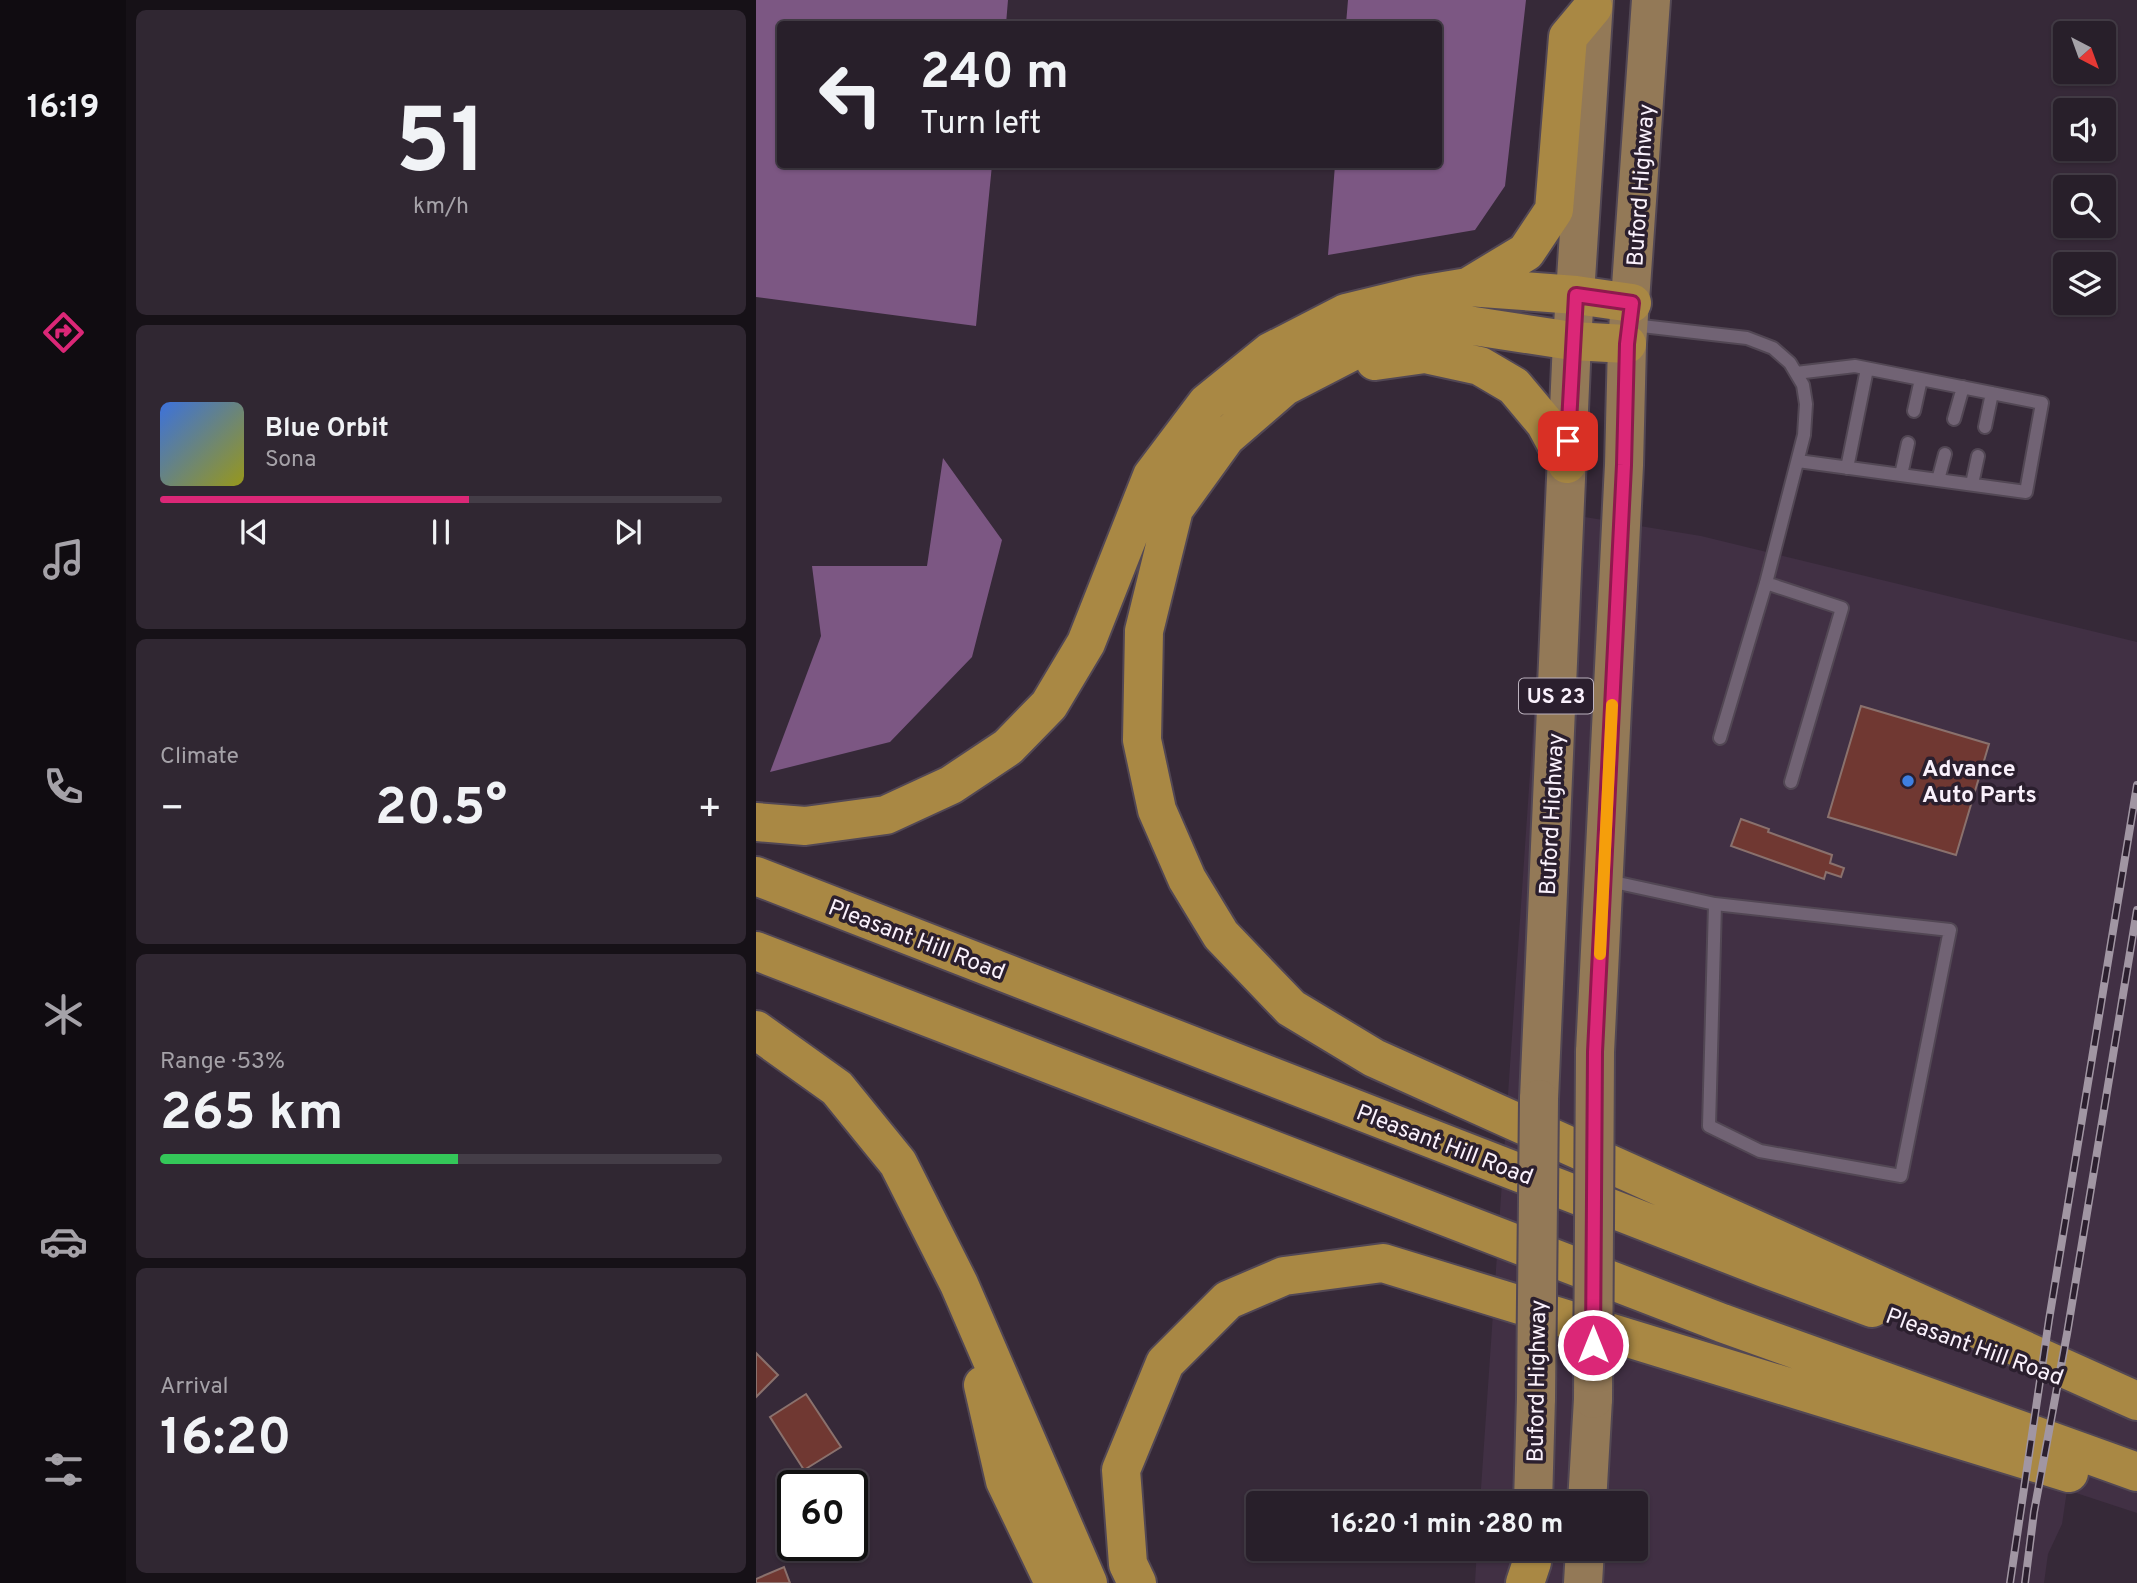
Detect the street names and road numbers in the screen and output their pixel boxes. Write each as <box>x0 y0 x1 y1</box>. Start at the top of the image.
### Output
street label: Buford Highway <box>1622 103 1663 267</box>
road number: US 23 <box>1519 678 1593 714</box>
street label: Buford Highway <box>1535 732 1572 896</box>
street label: Pleasant Hill Road <box>824 894 1009 988</box>
street label: Pleasant Hill Road <box>1352 1099 1537 1193</box>
street label: Buford Highway <box>1523 1300 1554 1463</box>
street label: Pleasant Hill Road <box>1881 1303 2067 1394</box>

